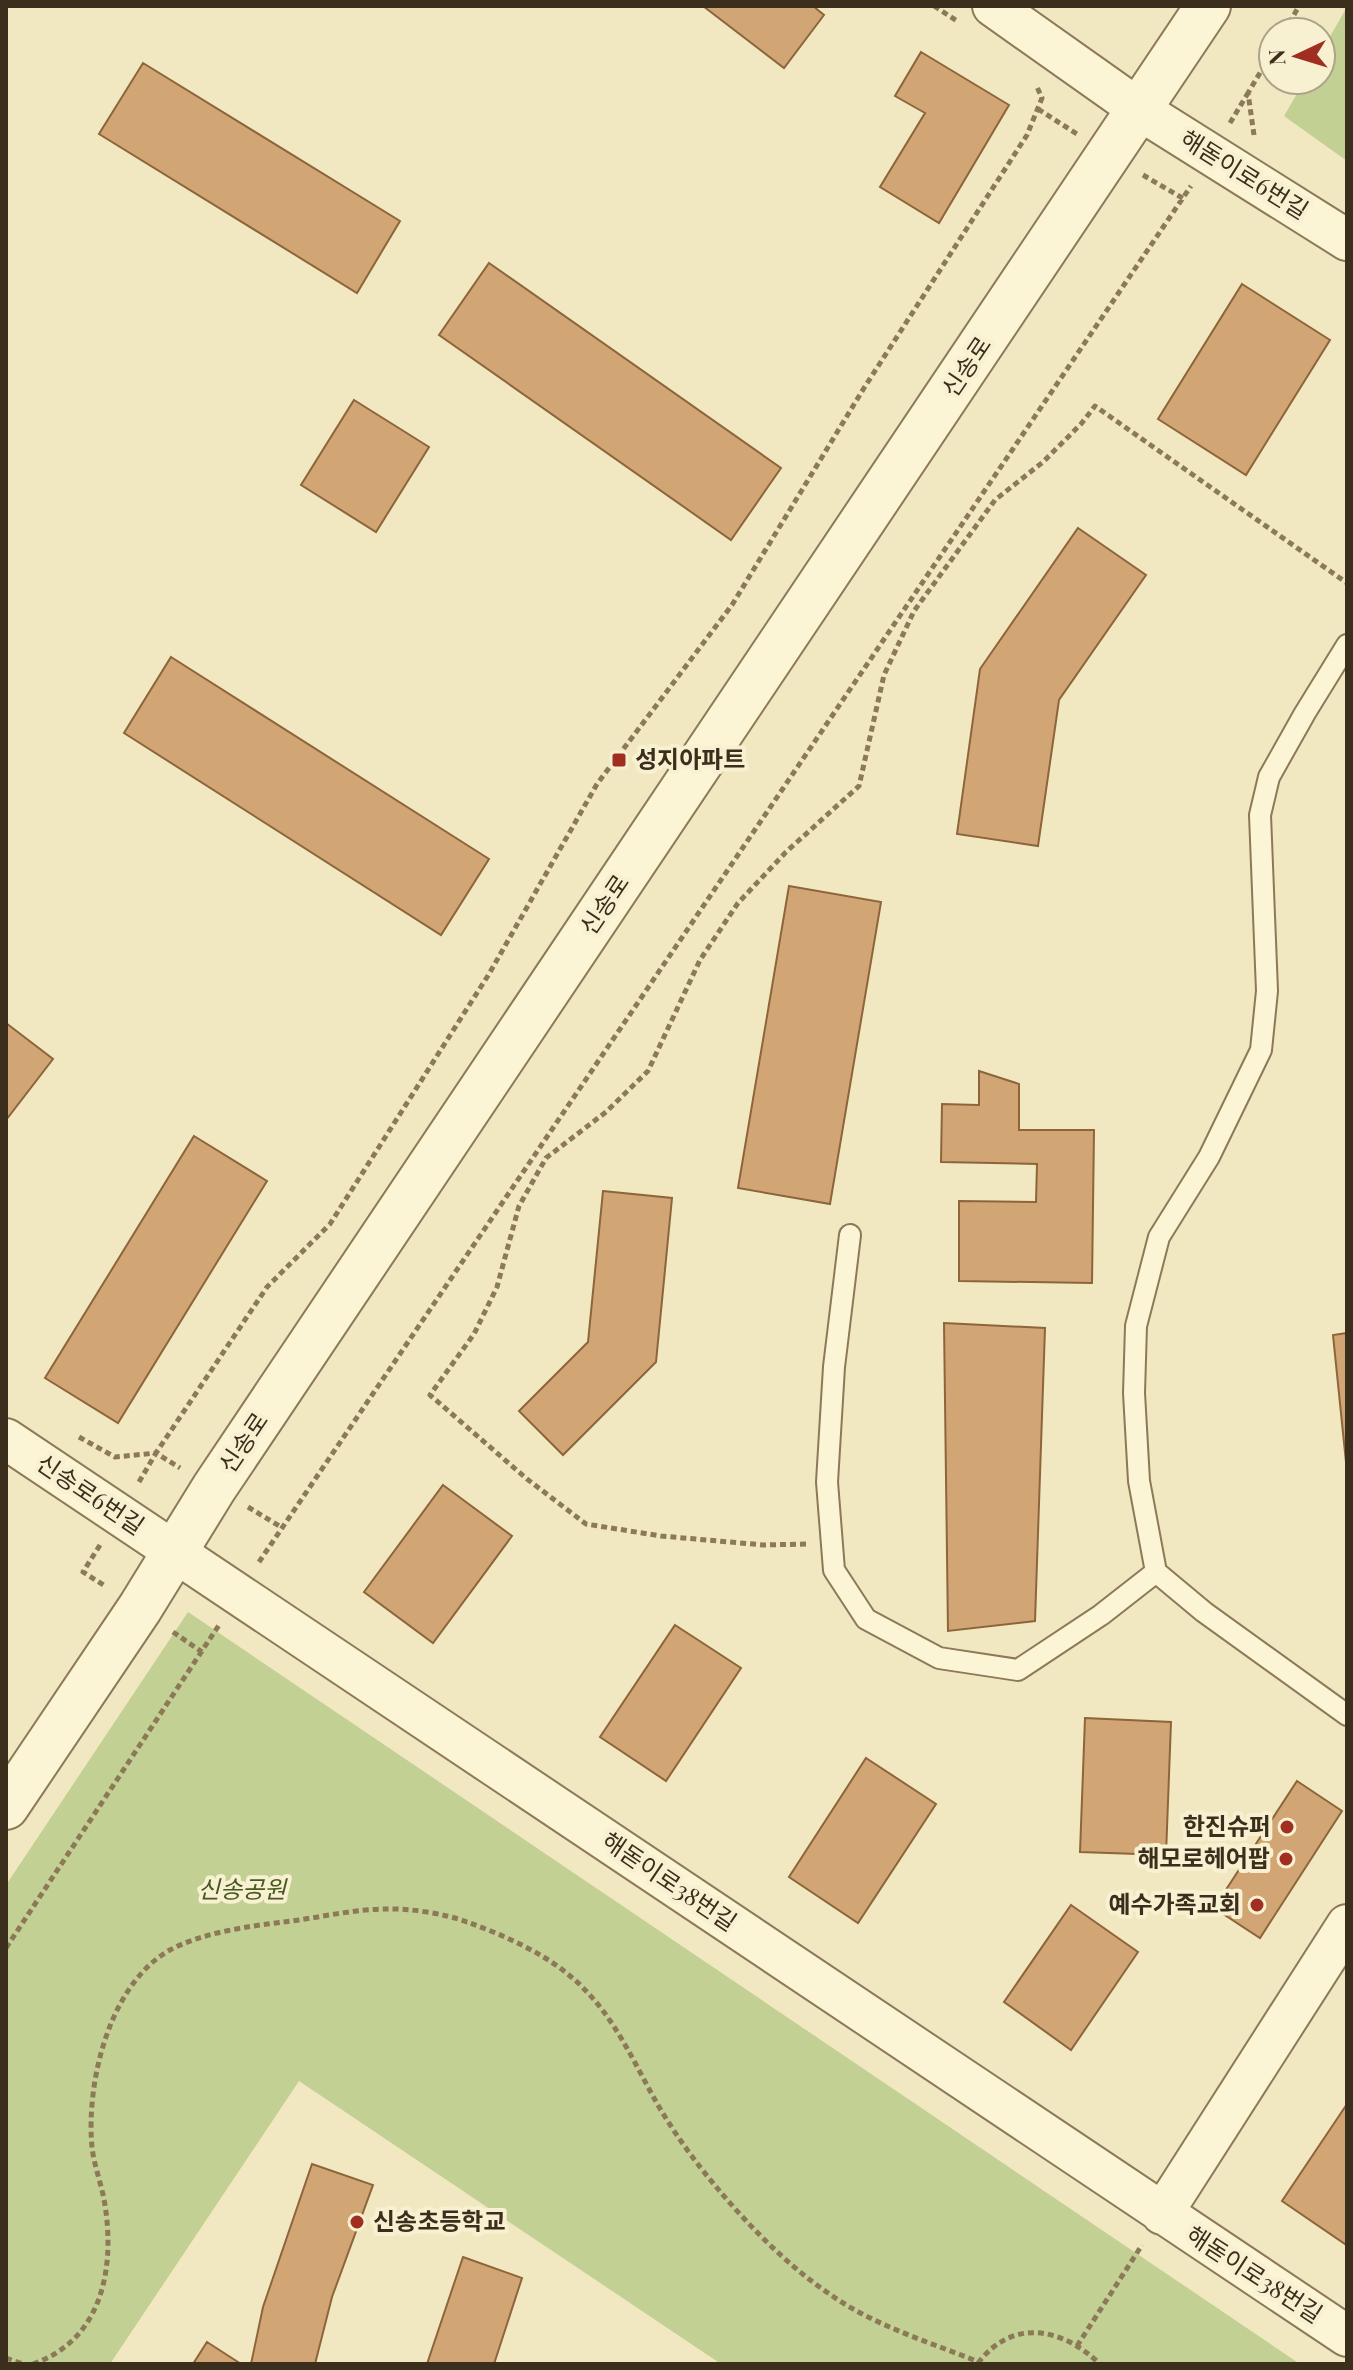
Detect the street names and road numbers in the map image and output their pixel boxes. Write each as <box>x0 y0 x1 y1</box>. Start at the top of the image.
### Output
street label: 해돋이로6번길 <box>1175 121 1315 225</box>
street label: 신송로 <box>934 329 997 402</box>
street label: 신송로 <box>572 867 635 940</box>
street label: 신송로 <box>211 1405 274 1478</box>
street label: 신송로6번길 <box>31 1446 151 1541</box>
street label: 해돋이로38번길 <box>597 1824 744 1937</box>
street label: 해돋이로38번길 <box>1181 2217 1329 2329</box>

